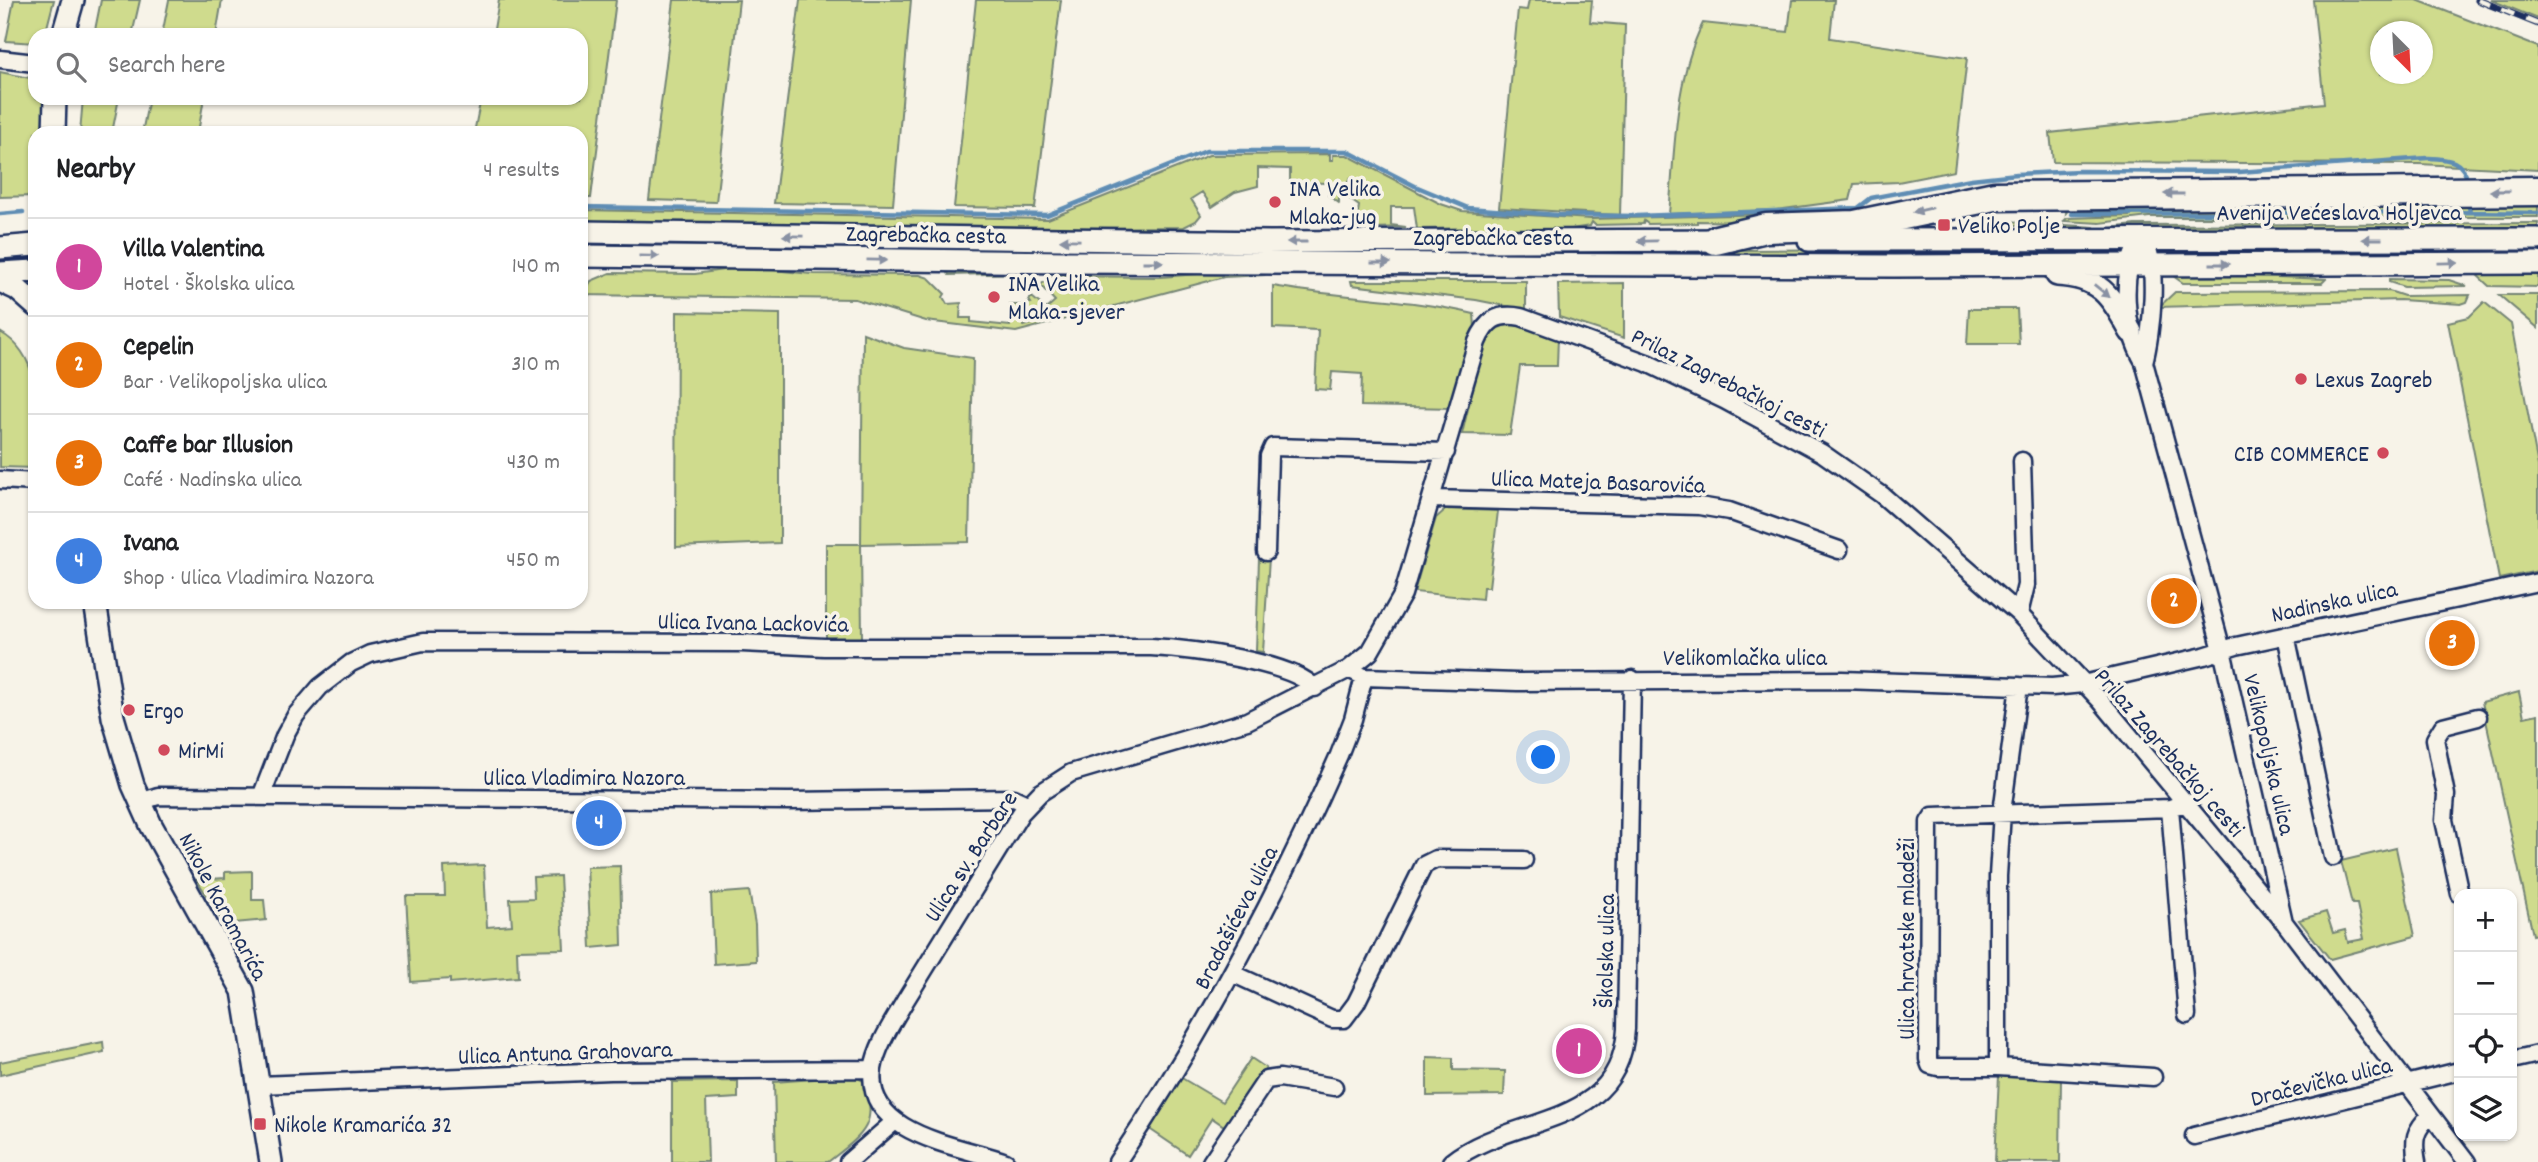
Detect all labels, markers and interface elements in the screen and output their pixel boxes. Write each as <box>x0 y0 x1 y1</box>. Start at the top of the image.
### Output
north arrow <box>2370 21 2433 84</box>
search box <box>28 28 588 105</box>
icon: search <box>52 48 90 86</box>
text: Search here <box>108 48 226 85</box>
text: Nearby <box>56 150 134 193</box>
text: 4 results <box>483 155 560 188</box>
place label: INA Velika Mlaka-jug <box>1289 174 1381 236</box>
one-way arrow <box>2489 185 2511 197</box>
one-way arrow <box>2162 188 2184 200</box>
marker: INA Velika Mlaka-jug <box>1267 194 1283 210</box>
street label: Avenija Većeslava Holjevca <box>2217 198 2462 232</box>
one-way arrow <box>1912 205 1934 216</box>
place label: Veliko Polje <box>1958 211 2060 245</box>
marker: Veliko Polje <box>1936 217 1952 233</box>
street label: Zagrebačka cesta <box>846 219 1007 255</box>
street label: Zagrebačka cesta <box>1413 223 1574 257</box>
one-way arrow <box>782 230 804 241</box>
text: Villa Valentina <box>123 232 264 269</box>
one-way arrow <box>1059 234 1081 246</box>
one-way arrow <box>2361 234 2383 245</box>
one-way arrow <box>1636 235 1658 247</box>
one-way arrow <box>1286 236 1308 248</box>
text: 1 <box>76 251 82 284</box>
text: 140 m <box>512 251 560 284</box>
one-way arrow <box>638 251 660 262</box>
one-way arrow <box>866 254 888 265</box>
one-way arrow <box>1142 256 1164 268</box>
one-way arrow <box>1370 257 1392 269</box>
one-way arrow <box>2437 257 2459 269</box>
one-way arrow <box>2209 258 2231 270</box>
text: Hotel · Školska ulica <box>123 269 294 302</box>
place label: INA Velika Mlaka-sjever <box>1008 269 1125 331</box>
one-way arrow <box>2092 283 2110 298</box>
marker: INA Velika Mlaka-sjever <box>986 289 1002 305</box>
street label: Prilaz Zagrebačkoj cesti <box>1624 321 1831 449</box>
text: Cepelin <box>123 330 194 367</box>
text: 2 <box>74 349 84 382</box>
text: 310 m <box>511 349 560 382</box>
place label: Lexus Zagreb <box>2315 365 2432 399</box>
text: Bar · Velikopoljska ulica <box>123 367 327 400</box>
marker: Lexus Zagreb <box>2293 371 2309 387</box>
text: Caffe bar Illusion <box>123 428 293 465</box>
place label: CIB COMMERCE <box>2234 439 2369 473</box>
marker: CIB COMMERCE <box>2375 445 2391 461</box>
text: 3 <box>74 447 84 480</box>
text: 430 m <box>507 447 560 480</box>
street label: Ulica Mateja Basarovića <box>1490 463 1707 505</box>
text: Café · Nadinska ulica <box>123 465 302 498</box>
text: Ivana <box>123 526 178 563</box>
text: 4 <box>74 545 84 578</box>
text: 450 m <box>506 545 560 578</box>
text: Shop · Ulica Vladimira Nazora <box>123 563 374 596</box>
street label: Nadinska ulica <box>2269 574 2401 634</box>
pin: 2 <box>2151 575 2197 627</box>
street label: Ulica Ivana Lackovića <box>657 606 850 644</box>
pin: 3 <box>2429 617 2475 669</box>
street label: Velikomlačka ulica <box>1663 643 1828 677</box>
street label: Prilaz Zagrebačkoj cesti <box>2084 662 2251 846</box>
street label: Velikopoljska ulica <box>2232 671 2302 839</box>
place label: Ergo <box>143 696 184 730</box>
marker: Ergo <box>121 702 137 718</box>
place label: MirMi <box>178 736 224 770</box>
your location <box>1526 740 1560 774</box>
marker: MirMi <box>156 742 172 758</box>
street label: Ulica Vladimira Nazora <box>483 763 686 797</box>
street label: Ulica sv. Barbare <box>917 785 1028 930</box>
pin: 4 <box>576 797 622 849</box>
street label: Nikole Karamarića <box>168 827 275 988</box>
street label: Ulica hrvatske mladeži <box>1892 838 1926 1040</box>
street label: Bradašićeva ulica <box>1187 840 1289 996</box>
map controls <box>2454 889 2517 1141</box>
button: + <box>2454 889 2517 952</box>
street label: Školska ulica <box>1590 893 1626 1008</box>
button: − <box>2454 952 2517 1015</box>
button: locate <box>2454 1015 2517 1078</box>
pin: 1 <box>1556 1025 1602 1077</box>
street label: Ulica Antuna Grahovara <box>457 1034 674 1076</box>
street label: Dračevička ulica <box>2247 1050 2397 1118</box>
button: layers <box>2454 1078 2517 1141</box>
place label: Nikole Kramarića 32 <box>274 1110 452 1144</box>
marker: Nikole Kramarića 32 <box>252 1116 268 1132</box>

